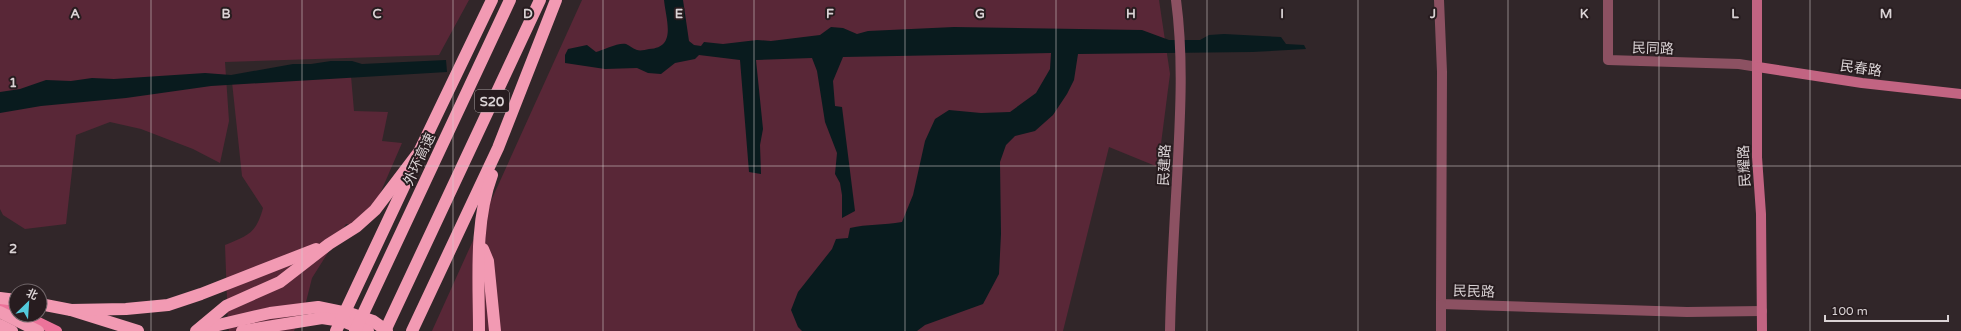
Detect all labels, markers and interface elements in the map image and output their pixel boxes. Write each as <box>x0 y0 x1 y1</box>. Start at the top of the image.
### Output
text: A <box>70 6 80 22</box>
text: B <box>221 6 231 22</box>
text: C <box>372 6 382 22</box>
text: D <box>523 6 533 22</box>
text: E <box>675 6 683 22</box>
text: F <box>826 6 834 22</box>
text: G <box>975 6 985 22</box>
text: H <box>1126 6 1136 22</box>
text: I <box>1280 6 1284 22</box>
text: J <box>1429 6 1436 22</box>
text: K <box>1580 6 1589 22</box>
text: L <box>1731 6 1739 22</box>
text: M <box>1880 6 1892 22</box>
street label: 民同路 <box>1632 39 1674 58</box>
street label: 民春路 <box>1839 57 1883 80</box>
text: 1 <box>9 75 17 91</box>
road number: S20 <box>475 90 509 112</box>
street label: 外环高速 <box>400 130 439 188</box>
street label: 民建路 <box>1155 144 1174 186</box>
street label: 民耀路 <box>1735 145 1754 187</box>
text: 2 <box>9 241 17 257</box>
street label: 民民路 <box>1453 282 1495 301</box>
north arrow <box>8 283 48 323</box>
text: 北 <box>24 286 40 303</box>
scale bar <box>1825 297 1948 323</box>
text: 100 m <box>1831 304 1868 318</box>

